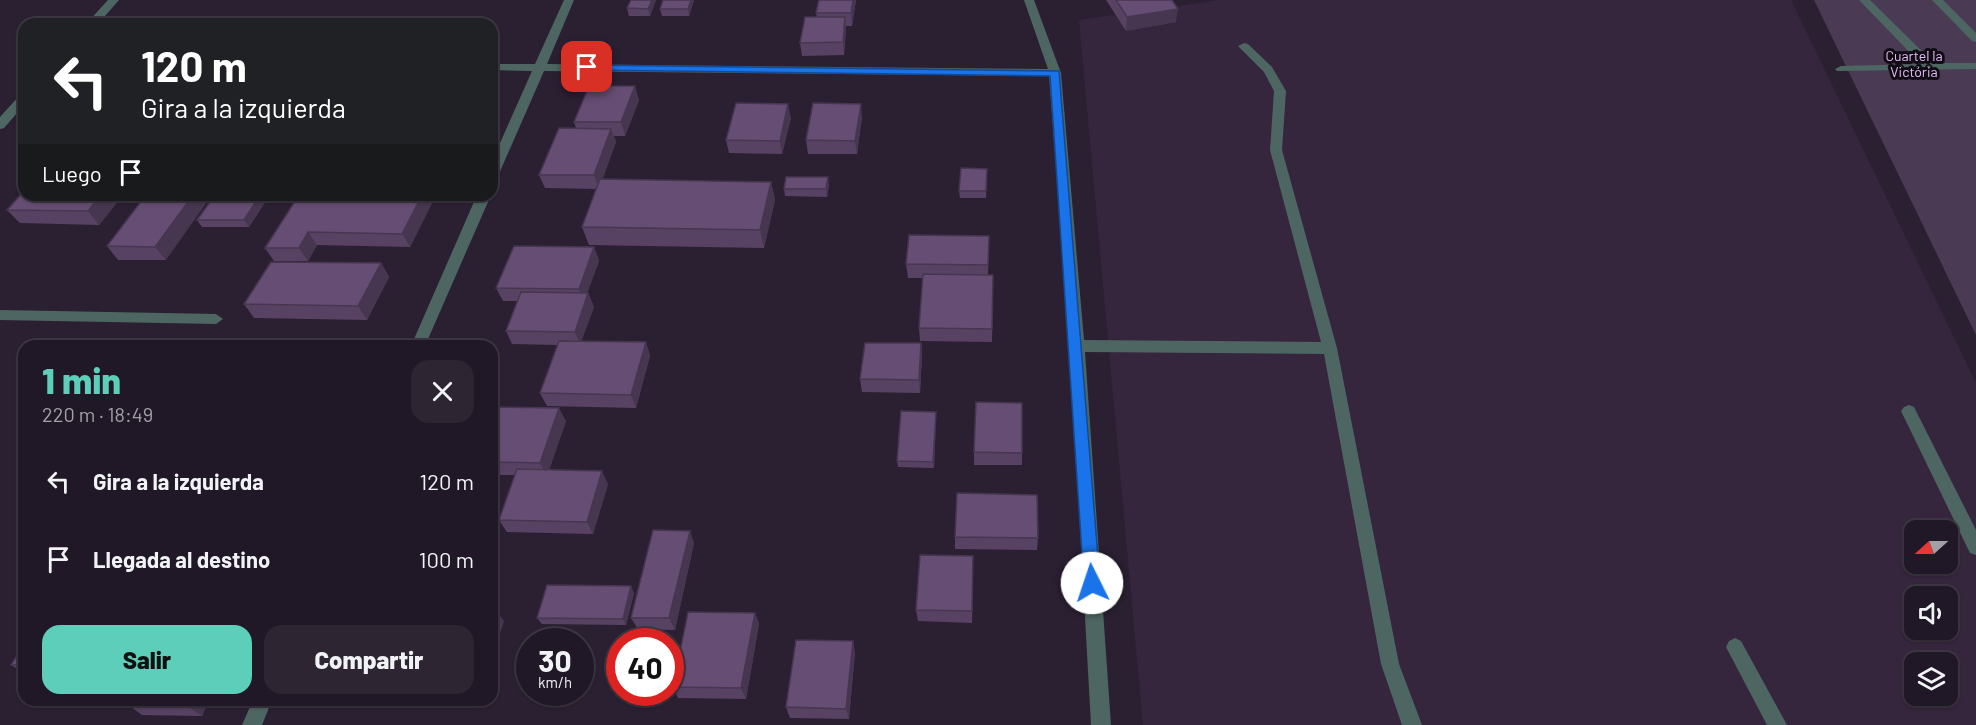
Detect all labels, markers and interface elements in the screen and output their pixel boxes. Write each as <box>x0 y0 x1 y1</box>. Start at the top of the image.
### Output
text: 120 m <box>141 40 247 90</box>
pin <box>561 41 612 92</box>
icon: left <box>42 42 120 120</box>
park label: Cuartel la Victória <box>1885 47 1943 80</box>
icon: arrive <box>570 50 603 83</box>
text: Gira a la izquierda <box>141 91 346 123</box>
icon: arrive <box>114 156 147 189</box>
text: Luego <box>42 160 102 186</box>
text: 1 min <box>42 358 121 401</box>
button: close <box>411 360 474 423</box>
text: 220 m · 18:49 <box>42 402 153 426</box>
icon: left <box>42 465 75 498</box>
text: Gira a la izquierda <box>93 468 264 494</box>
text: 120 m <box>419 468 474 494</box>
north arrow <box>1904 520 1958 574</box>
map controls <box>1904 520 1958 706</box>
icon: arrive <box>42 543 75 576</box>
text: Llegada al destino <box>93 546 270 572</box>
text: 100 m <box>419 546 474 572</box>
position arrow <box>1060 551 1124 615</box>
button: sound <box>1904 586 1958 640</box>
button: Salir <box>42 625 252 694</box>
button: Compartir <box>264 625 474 694</box>
speed limit sign: 40 <box>606 628 684 706</box>
text: 30 <box>538 642 572 678</box>
button: layers <box>1904 652 1958 706</box>
text: km/h <box>538 673 572 691</box>

